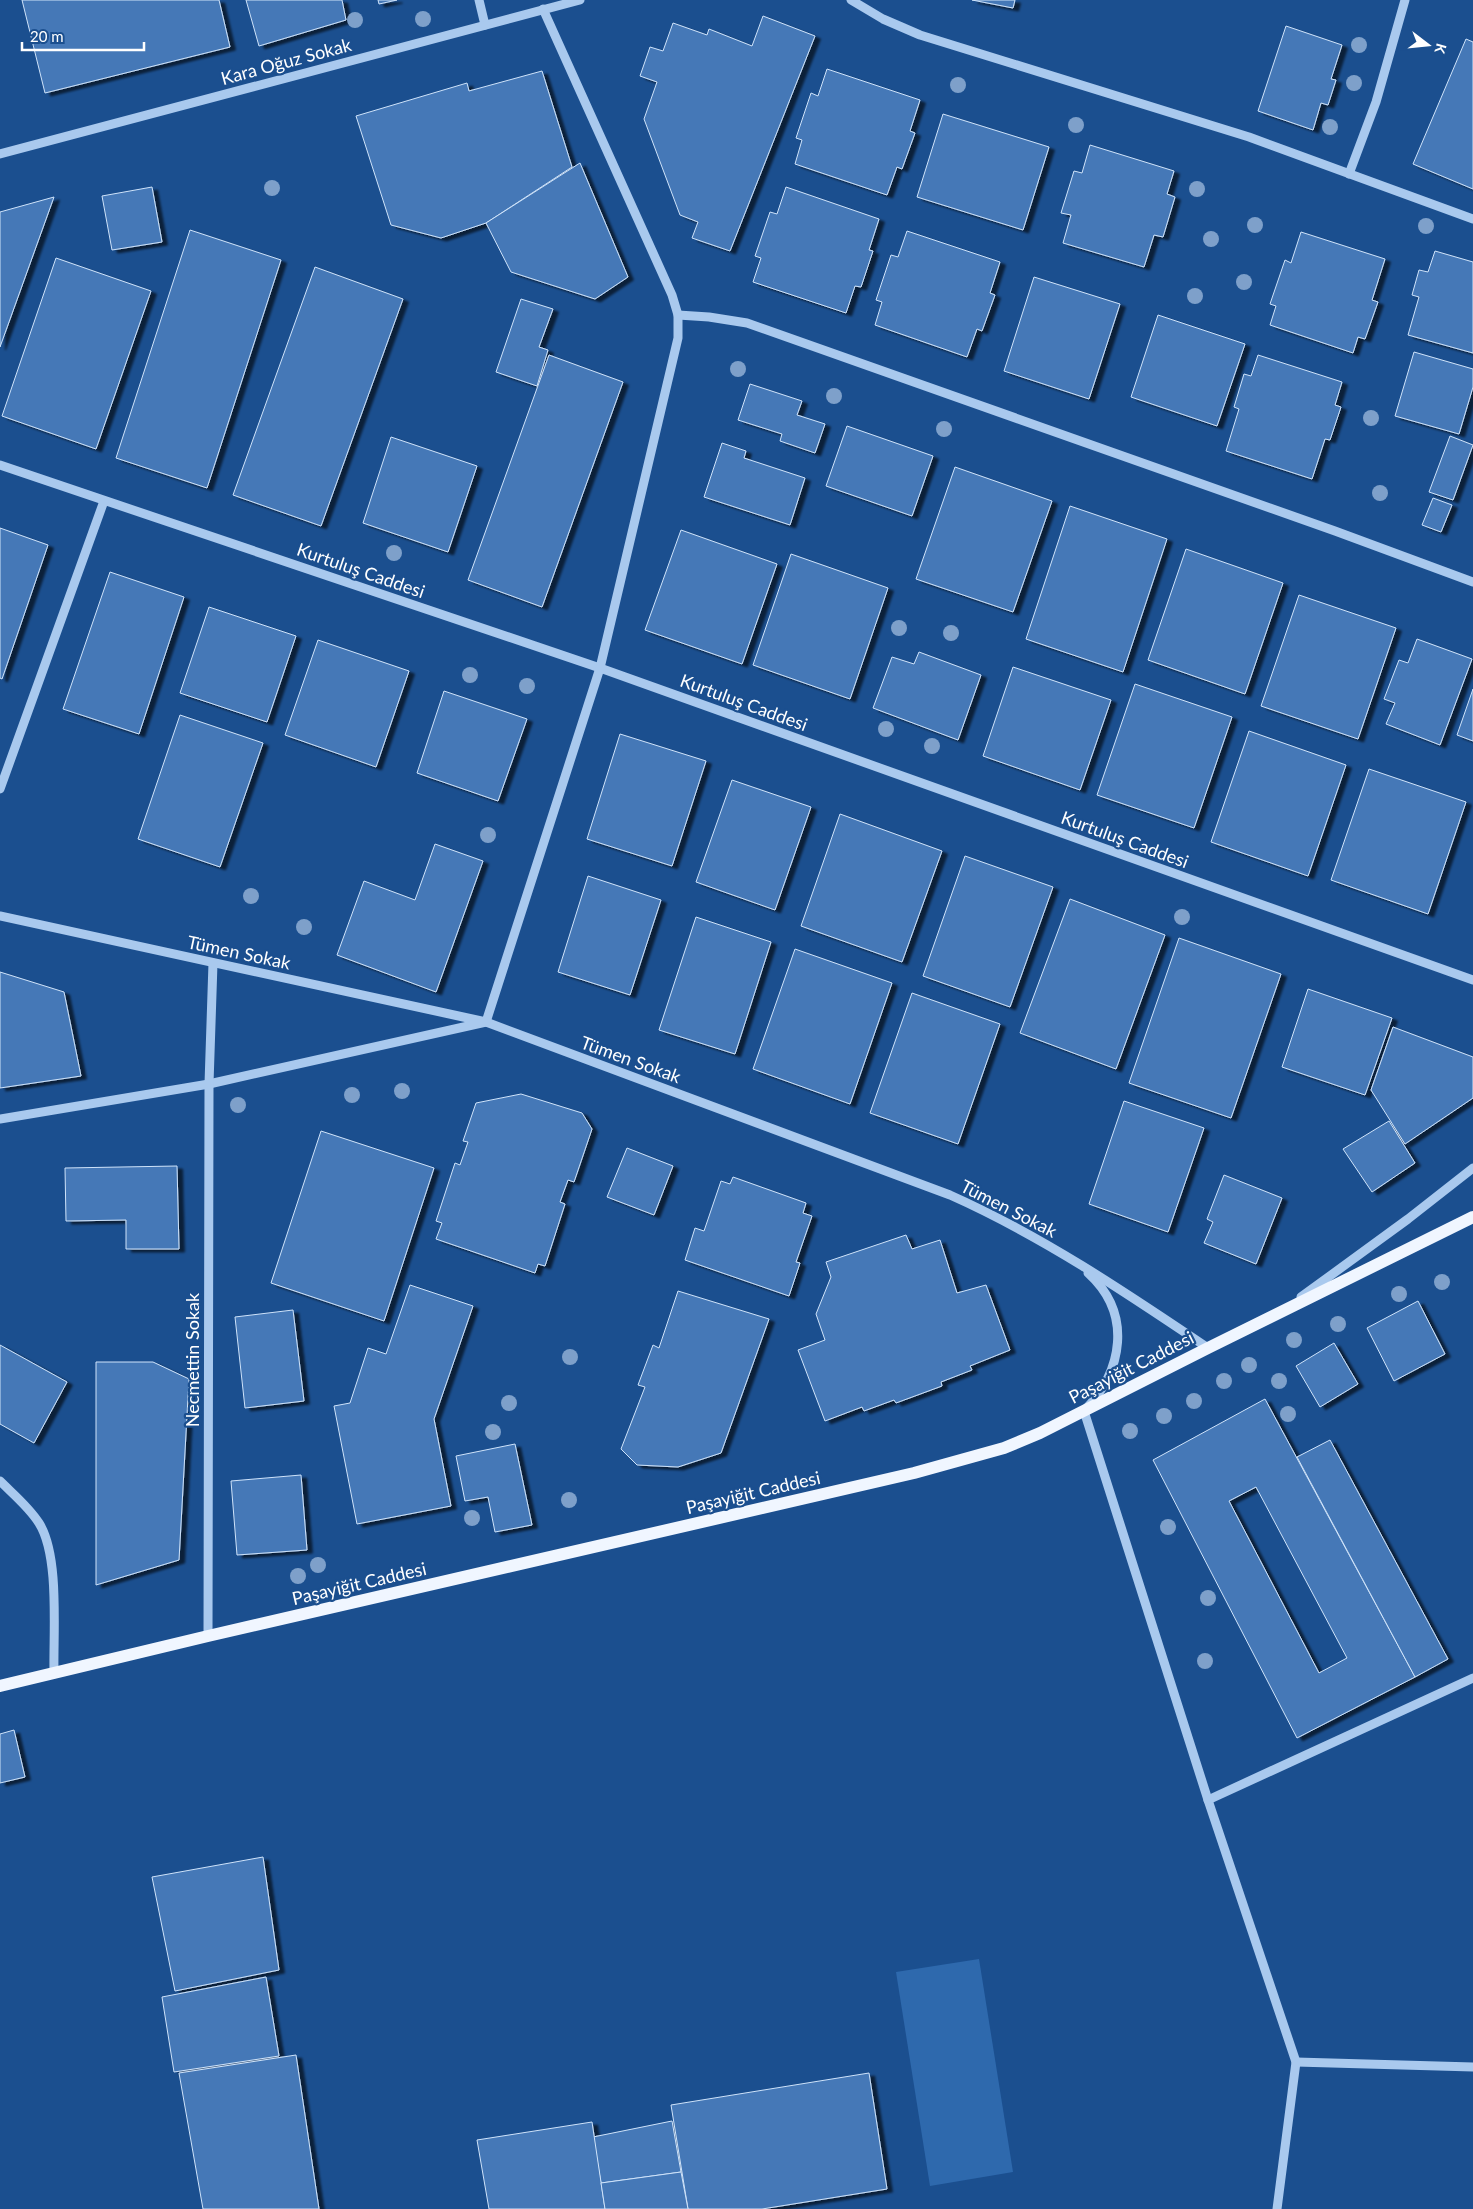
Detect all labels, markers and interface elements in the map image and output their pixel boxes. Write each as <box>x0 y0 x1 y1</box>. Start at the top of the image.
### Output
scale bar <box>22 20 145 52</box>
north arrow <box>1403 20 1453 70</box>
text: 20 m <box>30 27 64 45</box>
street label: Kara Oğuz Sokak <box>218 33 355 89</box>
text: K <box>1431 42 1450 56</box>
street label: Kurtuluş Caddesi <box>294 538 428 602</box>
street label: Kurtuluş Caddesi <box>677 669 811 735</box>
street label: Kurtuluş Caddesi <box>1058 806 1192 872</box>
street label: Tümen Sokak <box>185 930 293 974</box>
street label: Tümen Sokak <box>578 1031 685 1088</box>
street label: Tümen Sokak <box>957 1174 1061 1242</box>
street label: Necmettin Sokak <box>181 1292 203 1427</box>
street label: Paşayiğit Caddesi <box>1065 1326 1197 1408</box>
street label: Paşayiğit Caddesi <box>684 1466 822 1518</box>
street label: Paşayiğit Caddesi <box>290 1557 428 1609</box>

